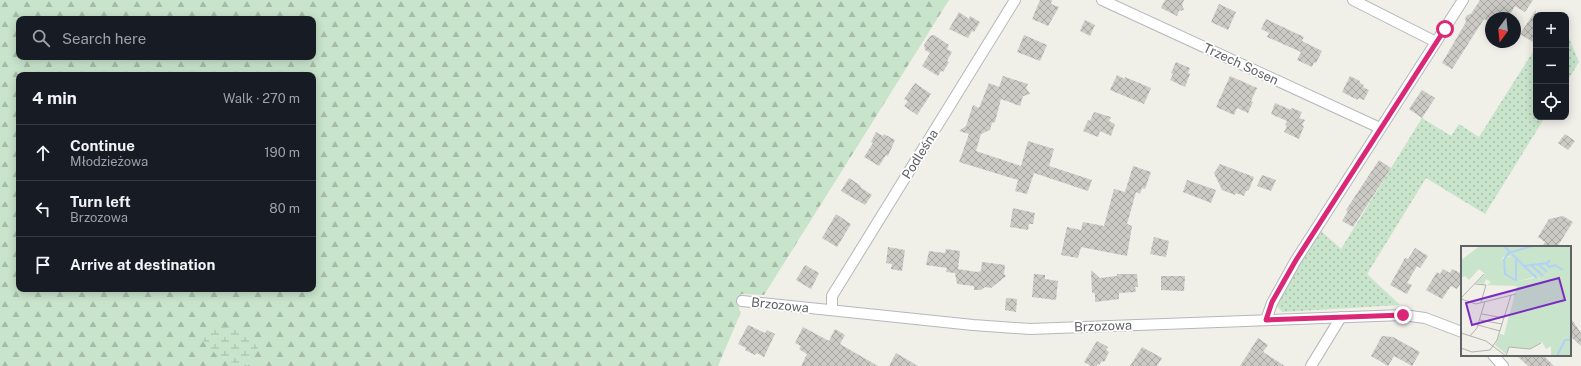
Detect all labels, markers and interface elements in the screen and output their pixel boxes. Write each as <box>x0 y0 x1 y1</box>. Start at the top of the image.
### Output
north arrow <box>1485 12 1521 48</box>
map controls <box>1533 12 1569 120</box>
button: + <box>1533 12 1569 48</box>
search box <box>16 16 316 60</box>
route start <box>1436 20 1454 38</box>
icon: search <box>30 27 52 49</box>
text: Search here <box>62 30 146 47</box>
street label: Trzech Sosen <box>1201 40 1281 88</box>
button: − <box>1533 48 1569 84</box>
button: locate <box>1533 84 1569 120</box>
text: 4 min <box>32 88 77 108</box>
text: Walk · 270 m <box>223 91 300 106</box>
street label: Podleśna <box>899 126 941 182</box>
text: Continue <box>70 137 135 154</box>
icon: ahead <box>32 142 54 164</box>
text: 190 m <box>264 145 300 160</box>
text: Młodzieżowa <box>70 154 148 169</box>
text: Turn left <box>70 193 131 210</box>
icon: left <box>32 198 54 220</box>
text: 80 m <box>269 201 300 216</box>
text: Brzozowa <box>70 210 128 225</box>
inset map <box>1461 246 1571 356</box>
icon: arrive <box>32 254 54 276</box>
text: Arrive at destination <box>70 256 215 273</box>
street label: Brzozowa <box>750 295 810 315</box>
route end <box>1394 306 1412 324</box>
street label: Brzozowa <box>1074 317 1132 335</box>

